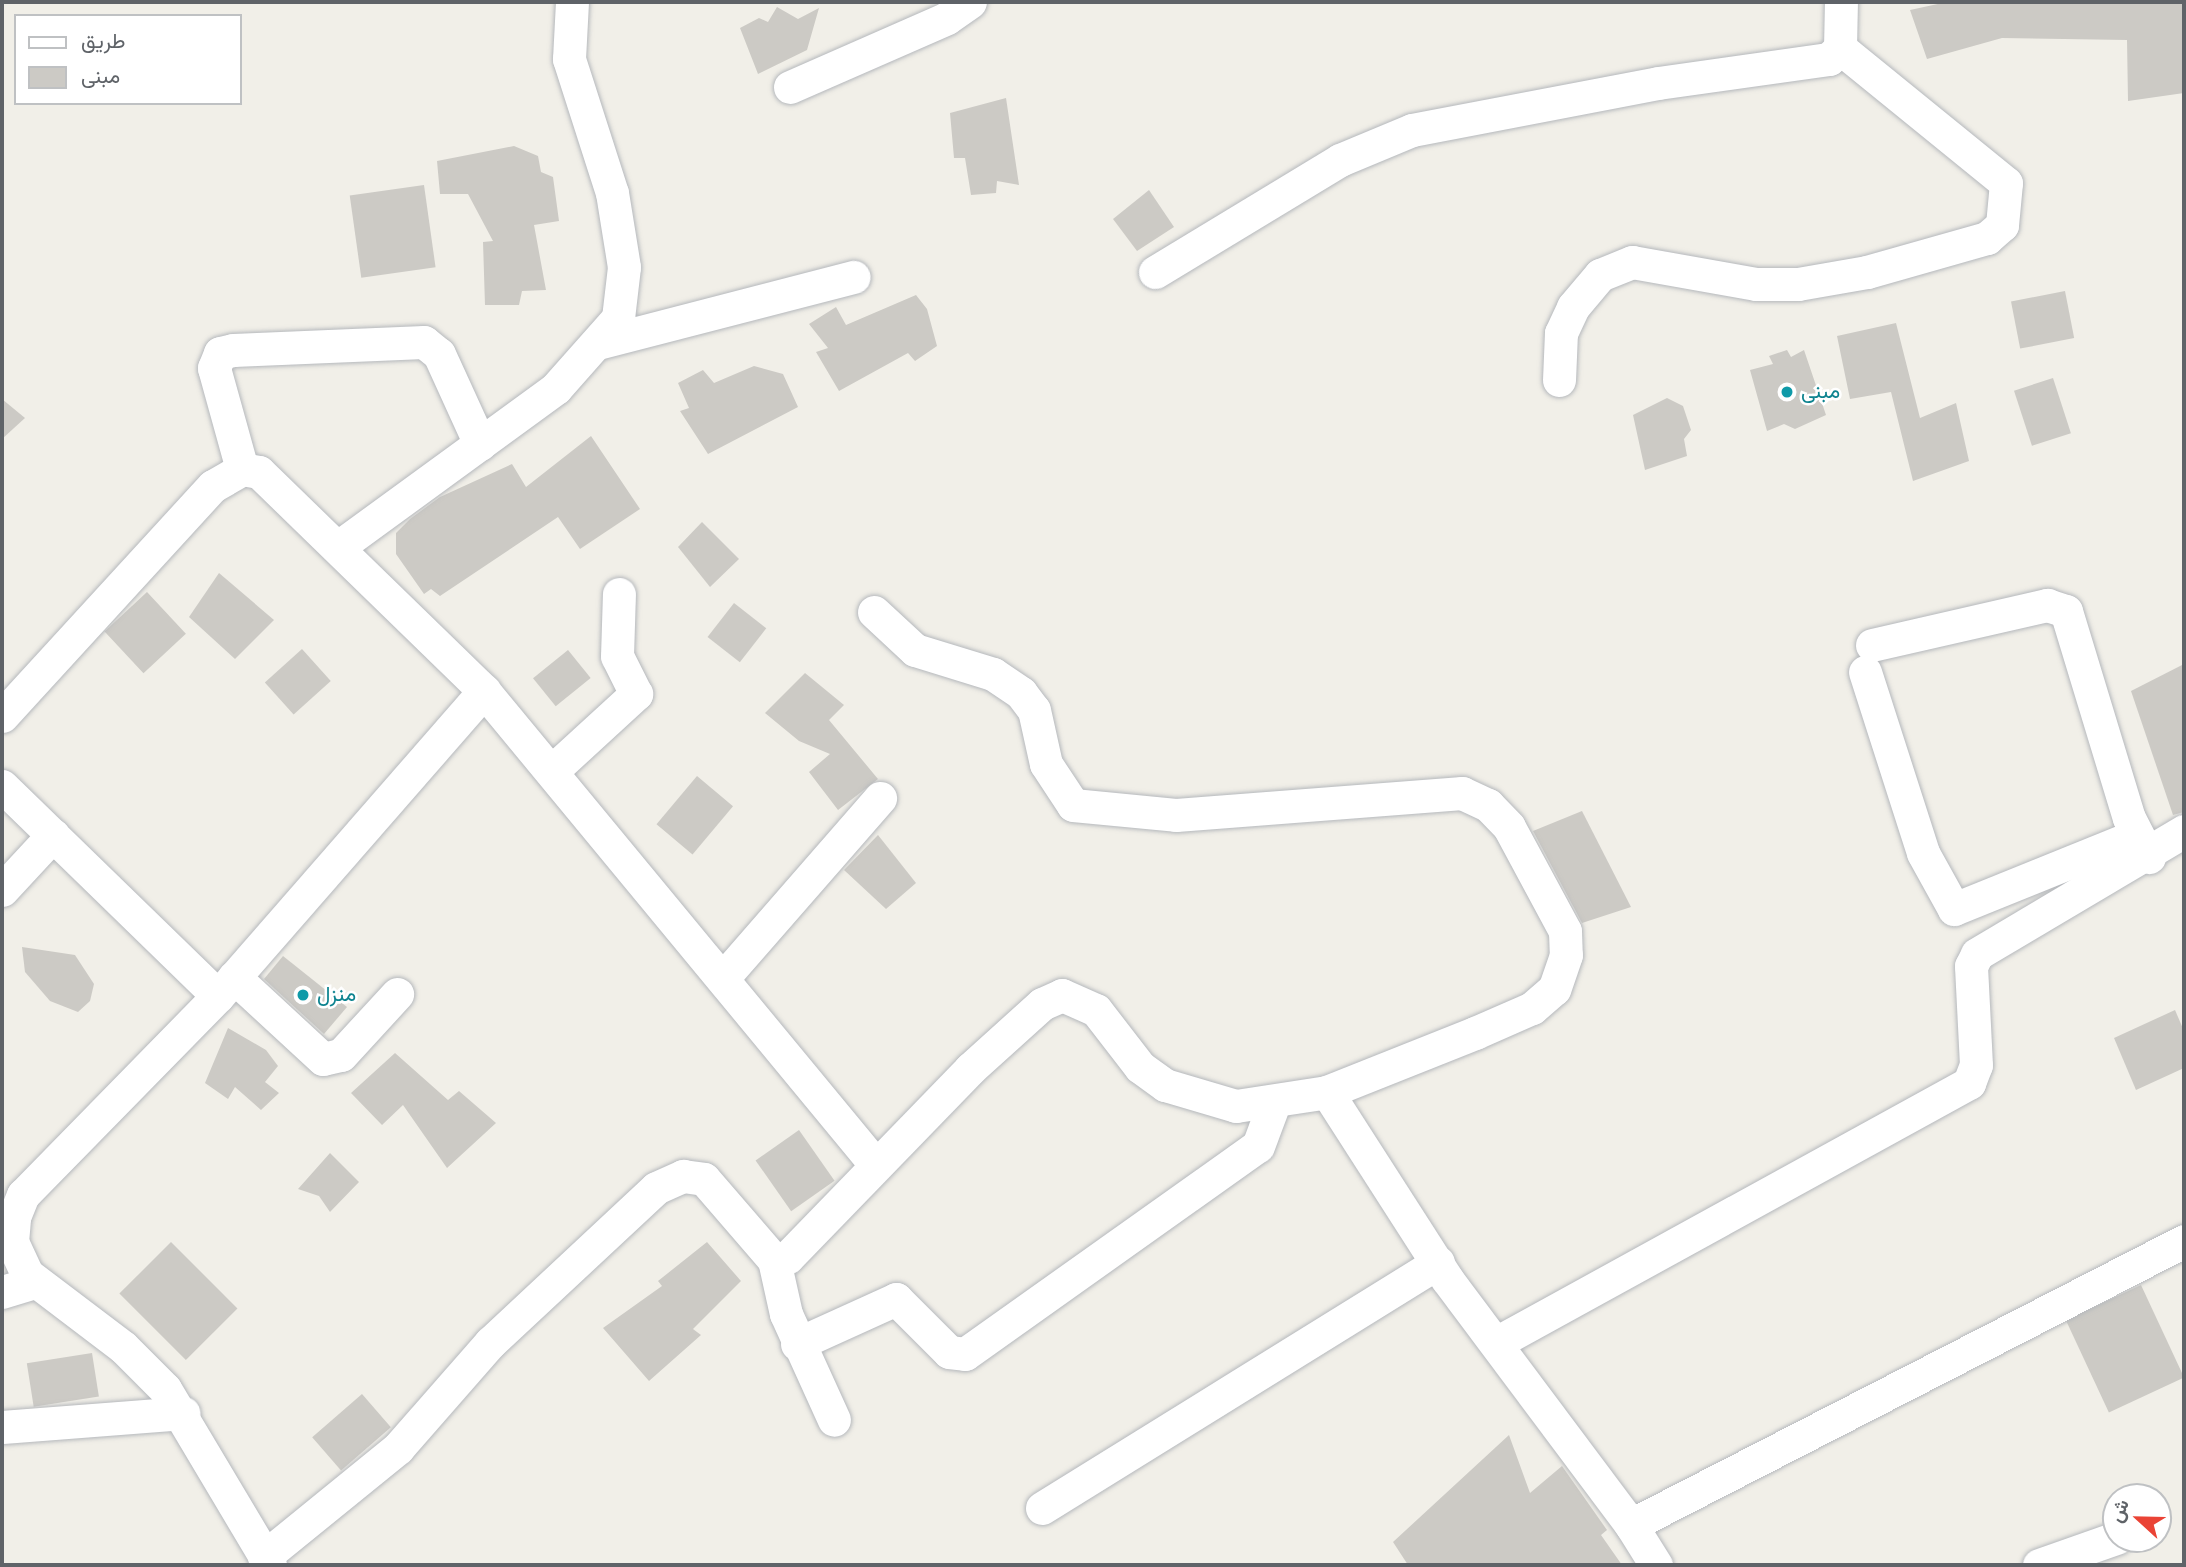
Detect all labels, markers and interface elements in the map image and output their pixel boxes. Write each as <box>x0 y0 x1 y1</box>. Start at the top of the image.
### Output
legend <box>14 14 242 105</box>
text: طريق <box>81 29 126 54</box>
text: مبنى <box>81 64 120 89</box>
place label: مبنى <box>1801 379 1840 405</box>
marker: مبنى <box>1779 384 1795 400</box>
place label: منزل <box>317 982 356 1008</box>
marker: منزل <box>295 987 311 1003</box>
north arrow <box>2102 1483 2172 1553</box>
text: ش <box>2105 1496 2134 1526</box>

